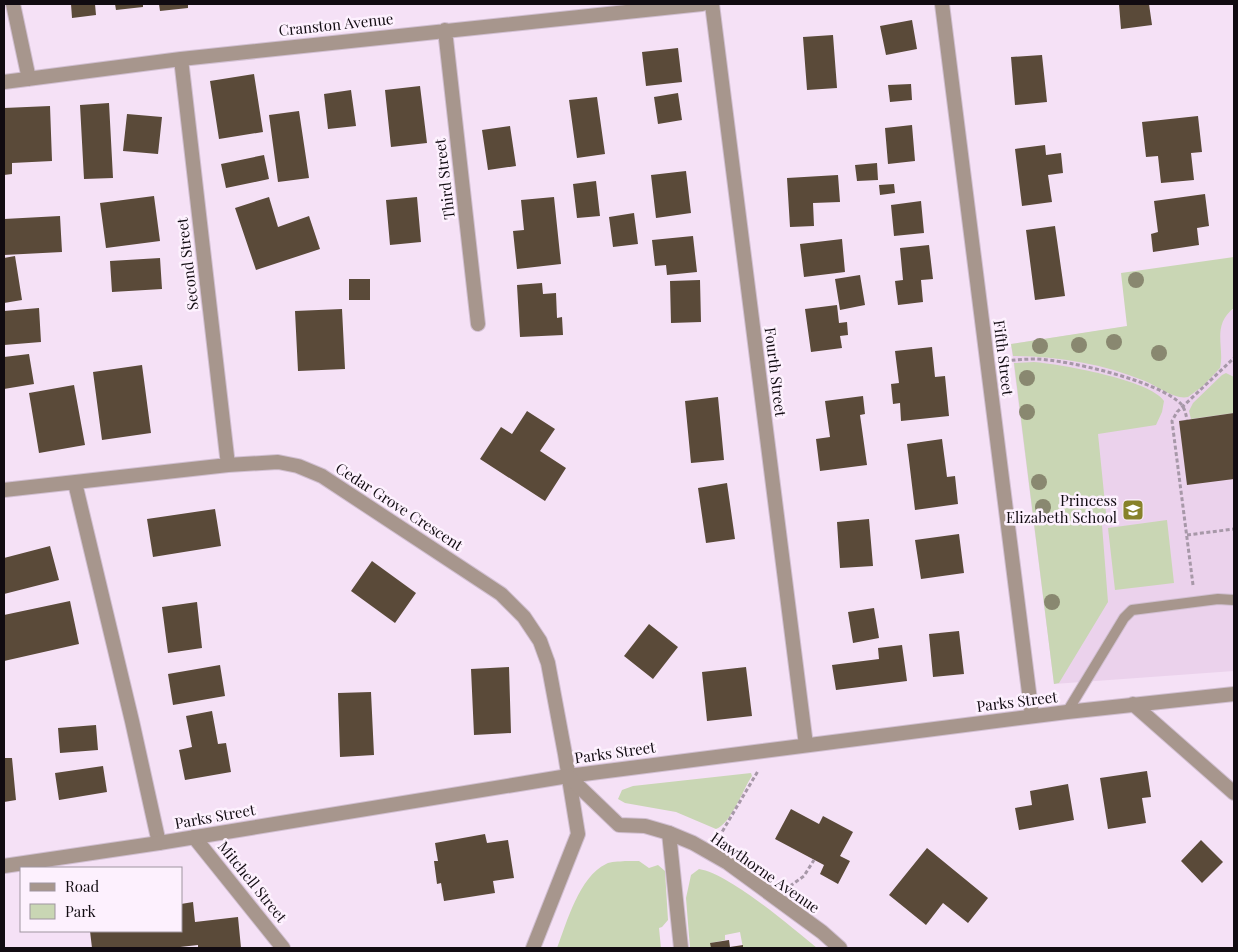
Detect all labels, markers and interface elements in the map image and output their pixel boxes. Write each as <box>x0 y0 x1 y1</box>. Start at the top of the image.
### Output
street label: Cranston Avenue <box>277 8 394 40</box>
street label: Third Street <box>429 137 459 221</box>
street label: Second Street <box>171 216 203 311</box>
street label: Fifth Street <box>989 319 1019 398</box>
street label: Fourth Street <box>761 326 791 418</box>
street label: Cedar Grove Crescent <box>332 458 468 555</box>
place label: Princess Elizabeth School <box>1006 490 1117 527</box>
school or university icon: Princess Elizabeth School <box>1121 498 1145 522</box>
street label: Parks Street <box>975 686 1059 716</box>
street label: Parks Street <box>573 736 657 768</box>
street label: Parks Street <box>173 799 257 833</box>
street label: Hawthorne Avenue <box>707 827 824 917</box>
street label: Mitchell Street <box>214 837 292 927</box>
legend <box>20 867 182 932</box>
text: Road <box>65 876 99 896</box>
text: Park <box>65 901 97 921</box>

